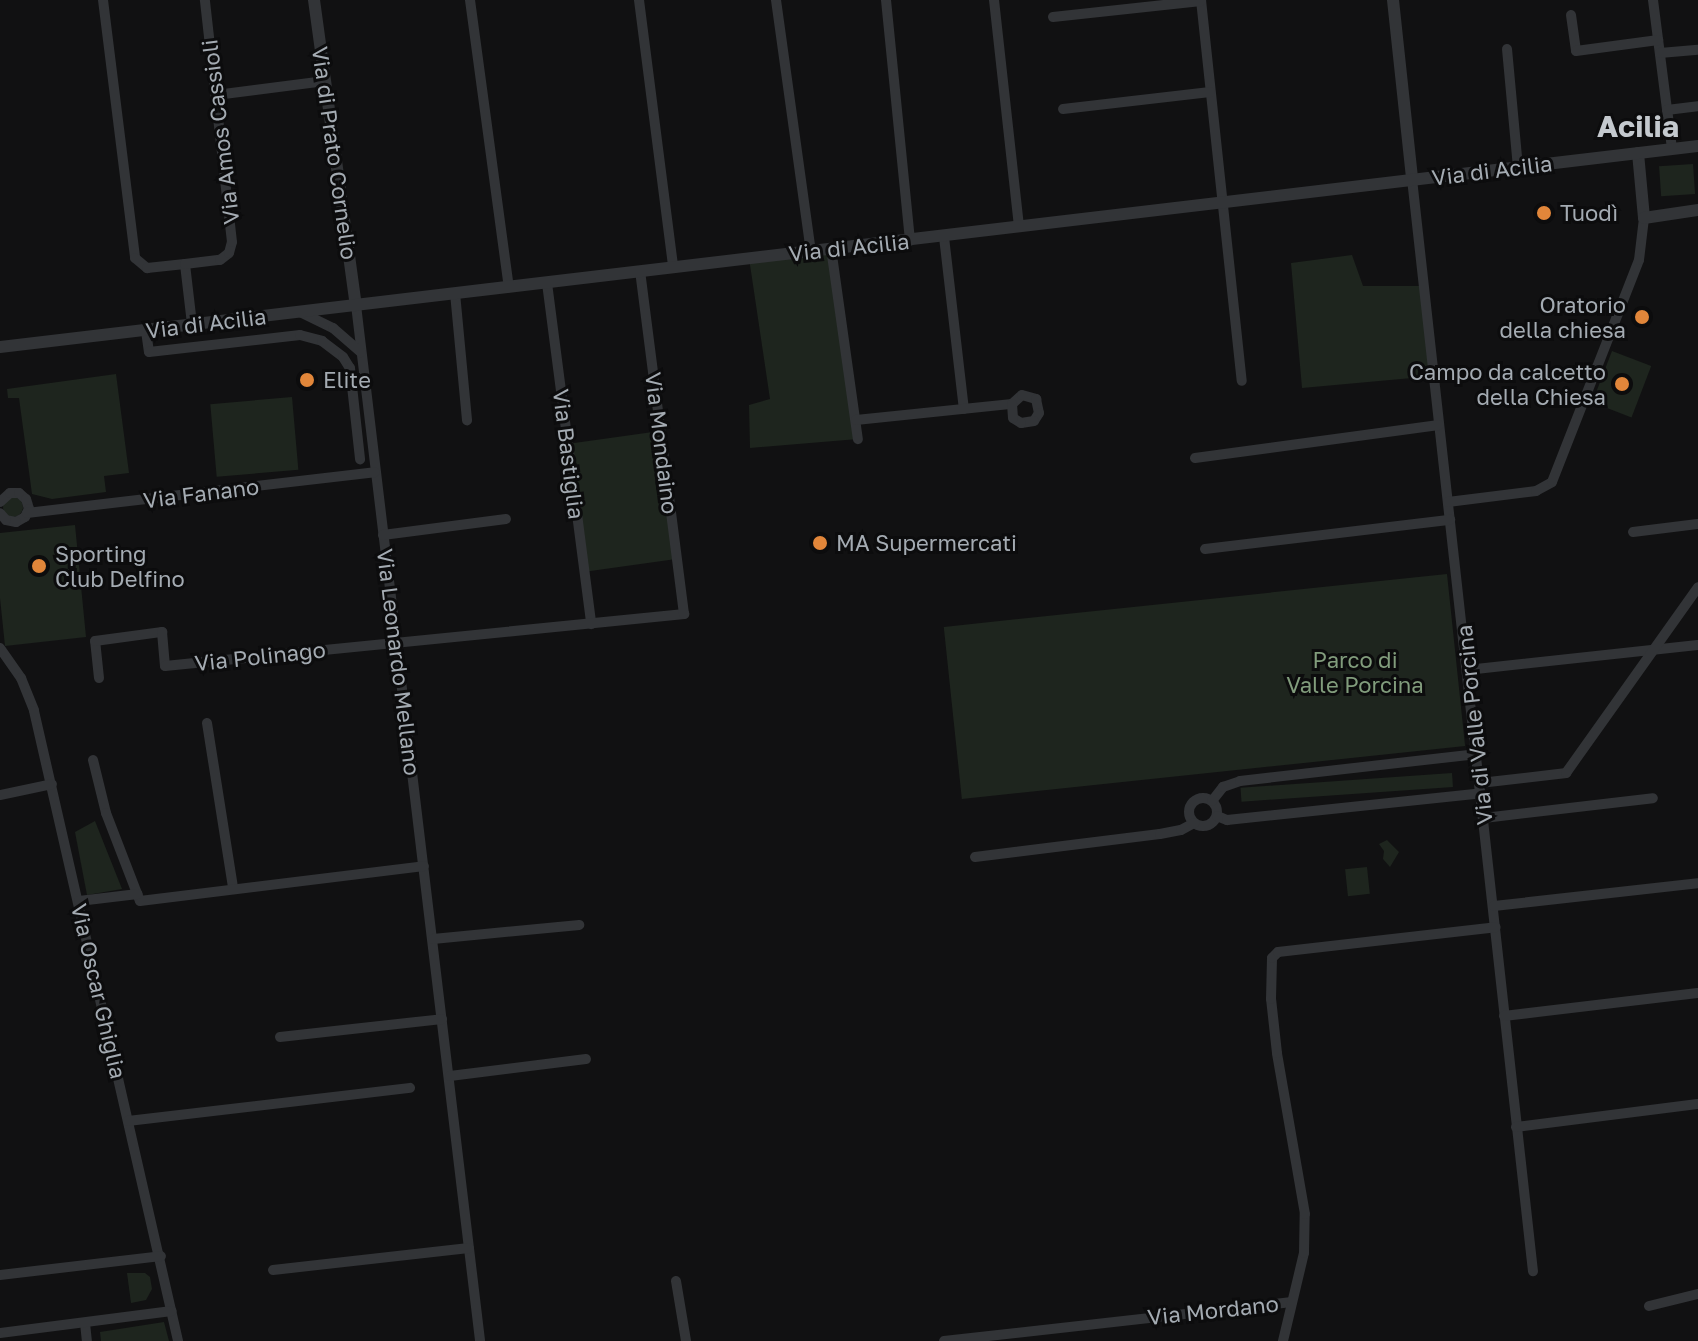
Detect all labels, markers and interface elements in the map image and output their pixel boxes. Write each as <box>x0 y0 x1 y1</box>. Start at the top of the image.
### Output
street label: Via Amos Cassioli <box>196 38 244 226</box>
street label: Via di Prato Cornelio <box>307 45 363 261</box>
district label: Acilia <box>1597 108 1679 144</box>
street label: Via di Acilia <box>1430 150 1554 190</box>
place label: Tuodì <box>1560 200 1618 226</box>
marker: Tuodì <box>1535 204 1553 222</box>
street label: Via di Acilia <box>787 228 911 266</box>
place label: Oratorio della chiesa <box>1499 291 1626 342</box>
street label: Via di Acilia <box>144 303 268 343</box>
marker: Oratorio della chiesa <box>1633 308 1651 326</box>
place label: Campo da calcetto della Chiesa <box>1409 358 1606 410</box>
place label: Elite <box>323 367 371 393</box>
marker: Elite <box>298 371 316 389</box>
street label: Via Mondaino <box>640 371 684 515</box>
marker: Campo da calcetto della Chiesa <box>1613 375 1631 393</box>
street label: Via Bastiglia <box>548 387 590 521</box>
street label: Via Fanano <box>142 473 260 513</box>
place label: MA Supermercati <box>836 530 1017 556</box>
marker: MA Supermercati <box>811 534 829 552</box>
place label: Sporting Club Delfino <box>55 540 185 592</box>
street label: Via Leonardo Mellano <box>372 547 426 777</box>
marker: Sporting Club Delfino <box>30 557 48 575</box>
street label: Via di Valle Porcina <box>1450 624 1498 826</box>
street label: Via Polinago <box>193 636 327 676</box>
park label: Parco di Valle Porcina <box>1286 646 1424 698</box>
street label: Via Oscar Ghiglia <box>66 901 132 1081</box>
street label: Via Mordano <box>1146 1290 1280 1330</box>

